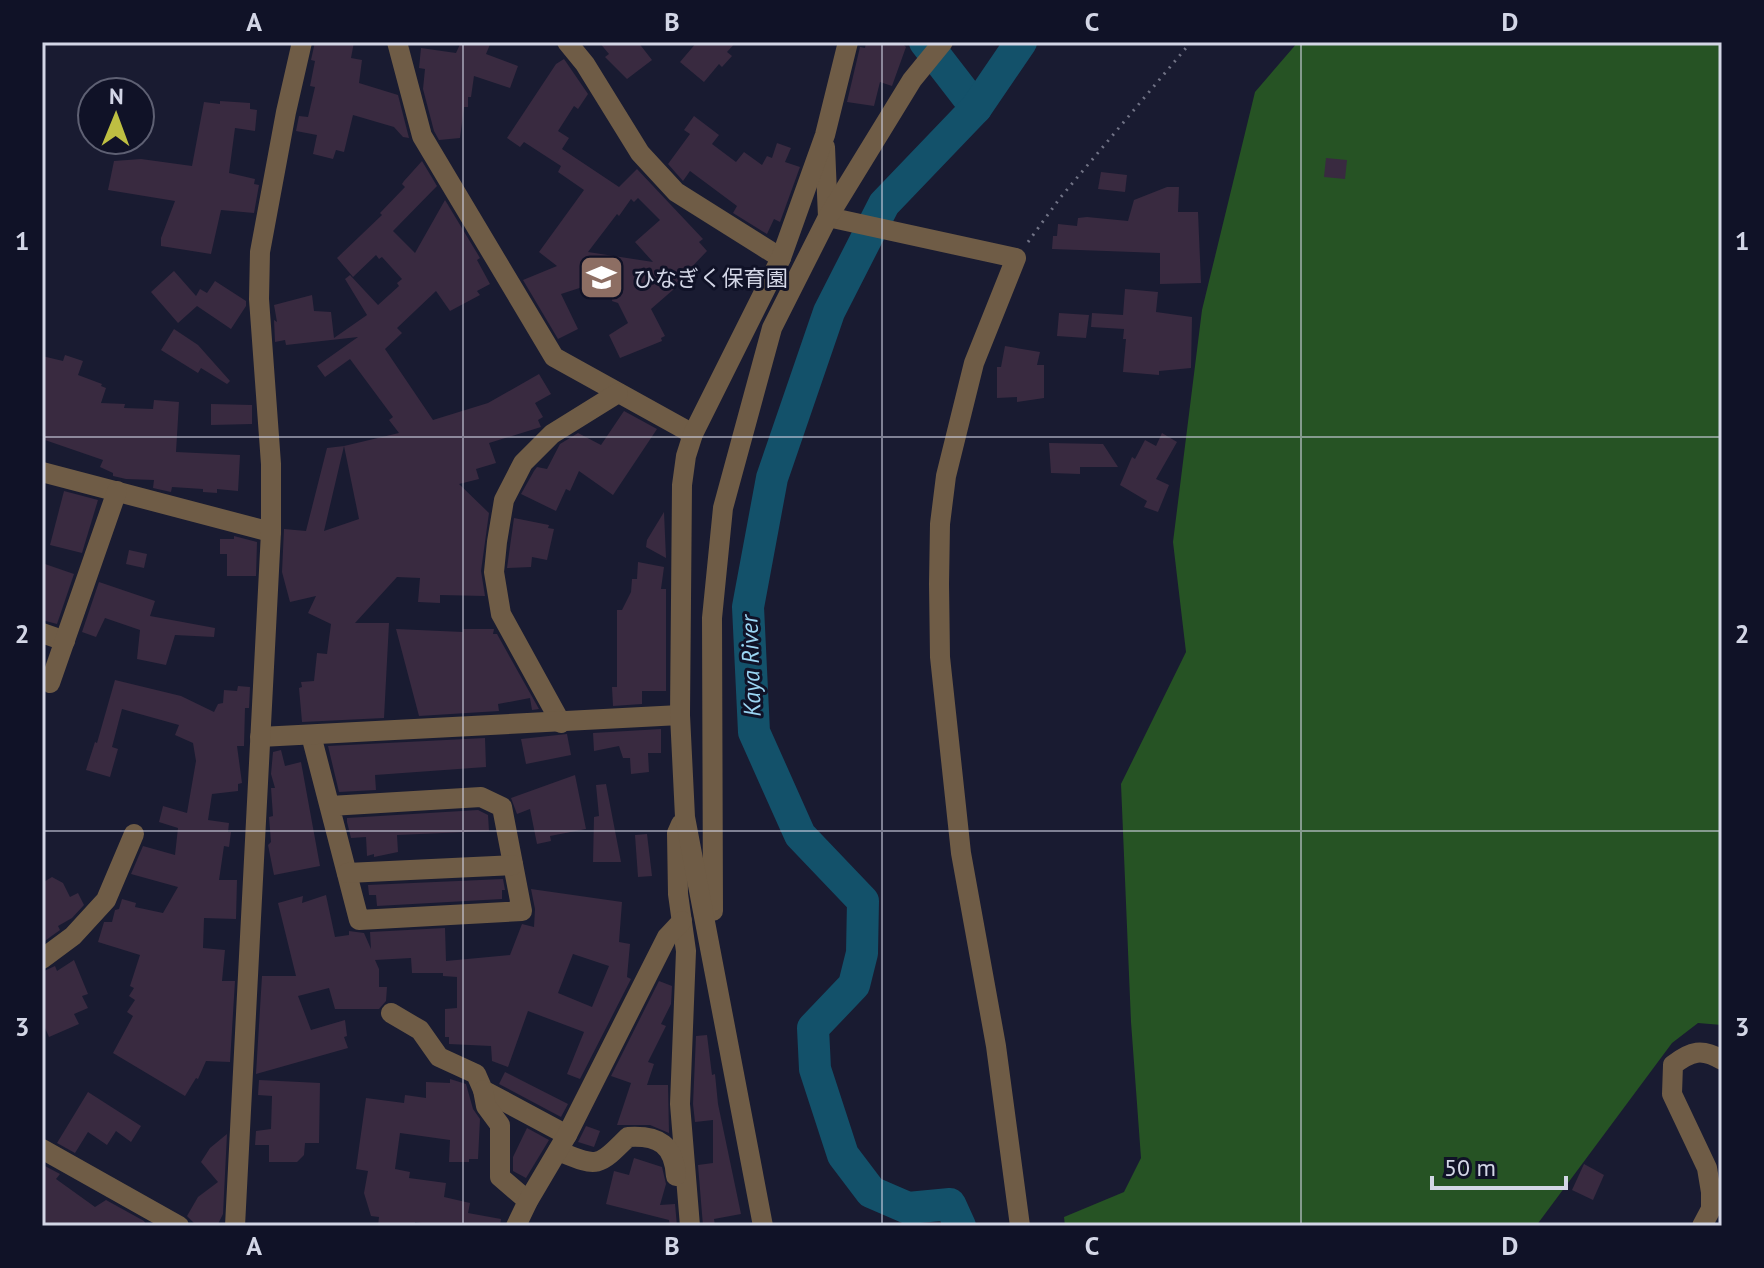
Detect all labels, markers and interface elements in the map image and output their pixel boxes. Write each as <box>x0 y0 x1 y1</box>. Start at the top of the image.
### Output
text: A <box>246 5 262 38</box>
text: B <box>664 5 680 38</box>
text: C <box>1085 5 1099 38</box>
text: D <box>1502 5 1518 38</box>
north arrow <box>76 76 156 156</box>
text: N <box>109 82 124 110</box>
text: 1 <box>15 224 29 257</box>
text: 1 <box>1735 224 1749 257</box>
school or university icon: ひなぎく保育園 <box>578 254 626 302</box>
place label: ひなぎく保育園 <box>633 264 787 292</box>
water label: Kaya River <box>733 612 768 717</box>
text: 2 <box>15 617 29 650</box>
text: 2 <box>1735 617 1749 650</box>
text: 3 <box>15 1010 29 1043</box>
text: 3 <box>1735 1010 1749 1043</box>
scale bar <box>1432 1140 1566 1190</box>
text: 50 m <box>1444 1152 1496 1183</box>
text: A <box>246 1229 262 1262</box>
text: B <box>664 1229 680 1262</box>
text: C <box>1085 1229 1099 1262</box>
text: D <box>1502 1229 1518 1262</box>

